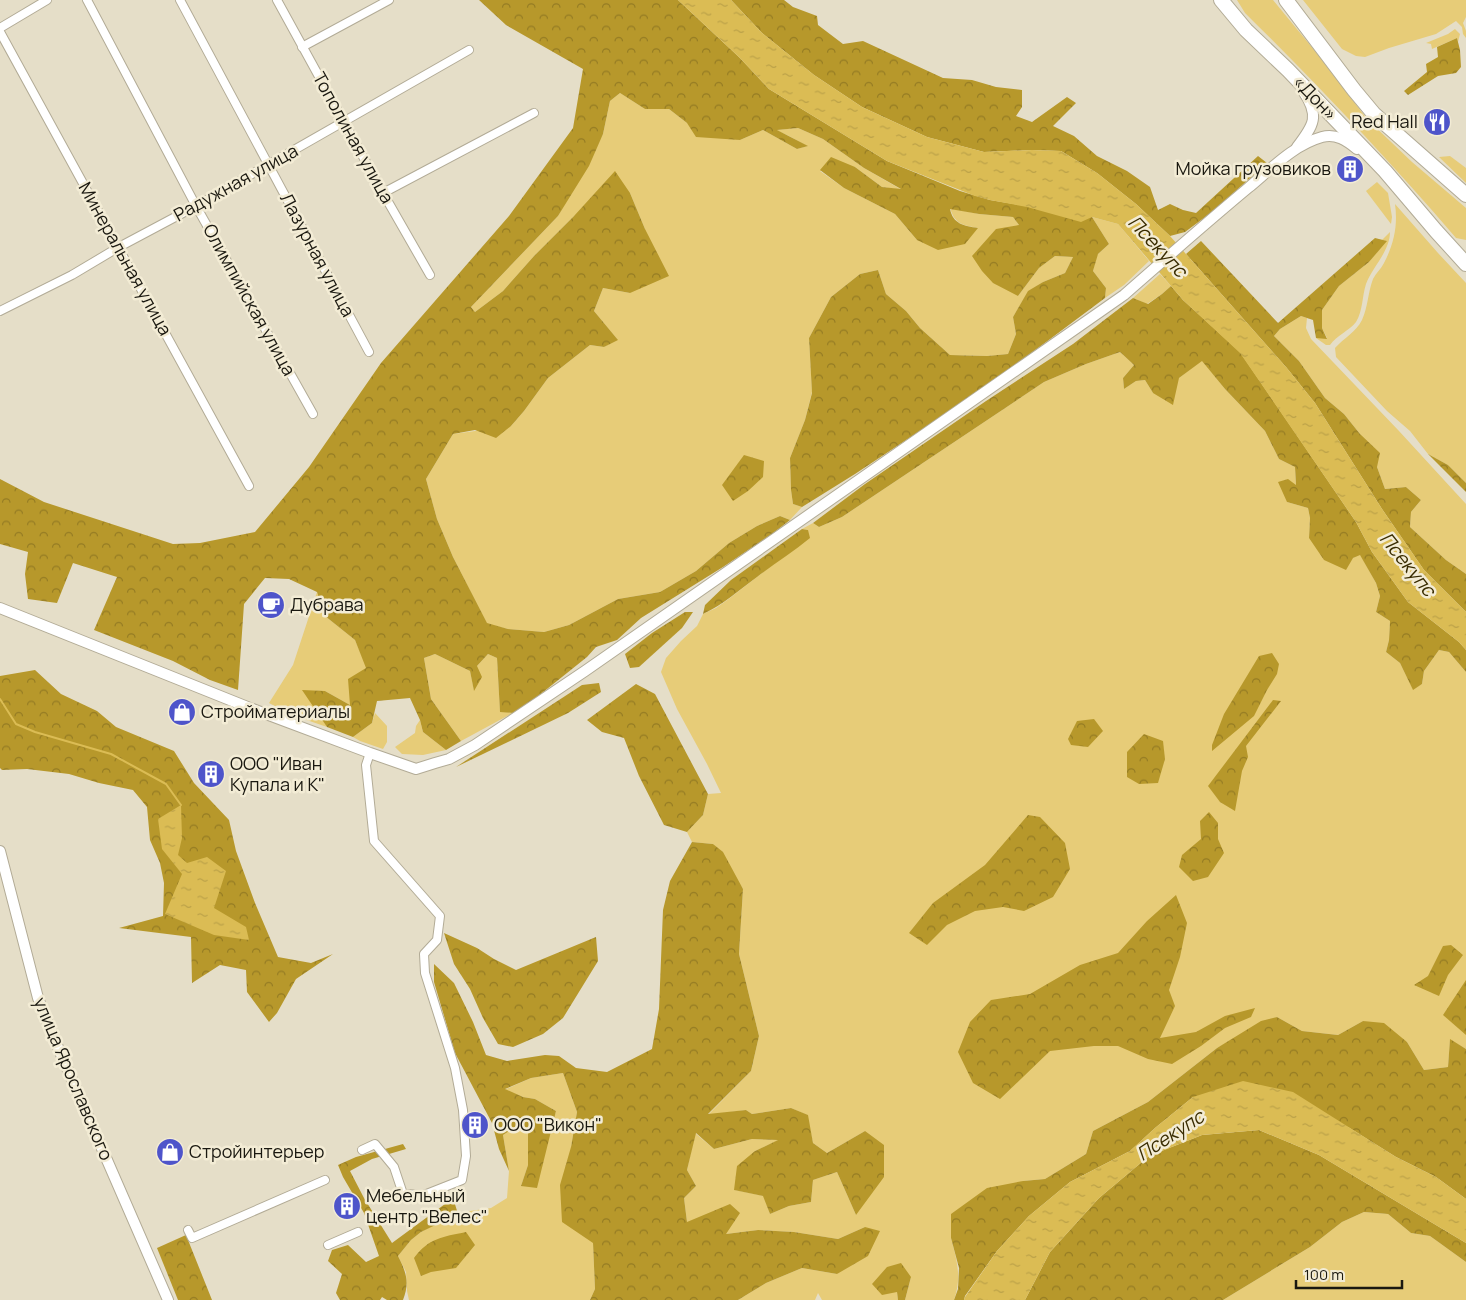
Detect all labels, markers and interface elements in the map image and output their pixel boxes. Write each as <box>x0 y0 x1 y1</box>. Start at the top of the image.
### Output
street label: Тополиная улица <box>308 68 400 207</box>
street label: «Дон» <box>1288 70 1343 125</box>
restaurant icon: Red Hall <box>1422 107 1452 137</box>
place label: Red Hall <box>1351 109 1418 133</box>
street label: Радужная улица <box>169 138 302 226</box>
building icon: Мойка грузовиков <box>1335 154 1365 184</box>
place label: Мойка грузовиков <box>1176 156 1331 180</box>
street label: Минеральная улица <box>74 178 178 340</box>
street label: Лазурная улица <box>275 188 361 321</box>
water label: Псекупс <box>1123 210 1194 284</box>
street label: Олимпийская улица <box>198 219 302 380</box>
water label: Псекупс <box>1374 526 1443 603</box>
cafe icon: Дубрава <box>256 590 286 620</box>
place label: Дубрава <box>290 592 364 616</box>
shop icon: Стройматериалы <box>167 697 197 727</box>
place label: Стройматериалы <box>201 699 350 723</box>
place label: ООО "Иван Купала и К" <box>230 751 325 796</box>
building icon: ООО "Иван Купала и К" <box>196 759 226 789</box>
street label: улица Ярославского <box>29 993 119 1164</box>
water label: Псекупс <box>1131 1103 1210 1166</box>
building icon: ООО "Викон" <box>460 1110 490 1140</box>
place label: ООО "Викон" <box>494 1112 602 1136</box>
shop icon: Стройинтерьер <box>155 1137 185 1167</box>
place label: Стройинтерьер <box>189 1139 325 1163</box>
place label: Мебельный центр "Велес" <box>366 1183 488 1228</box>
building icon: Мебельный центр "Велес" <box>332 1191 362 1221</box>
scale bar <box>1296 1258 1402 1290</box>
text: 100 m <box>1304 1264 1344 1285</box>

